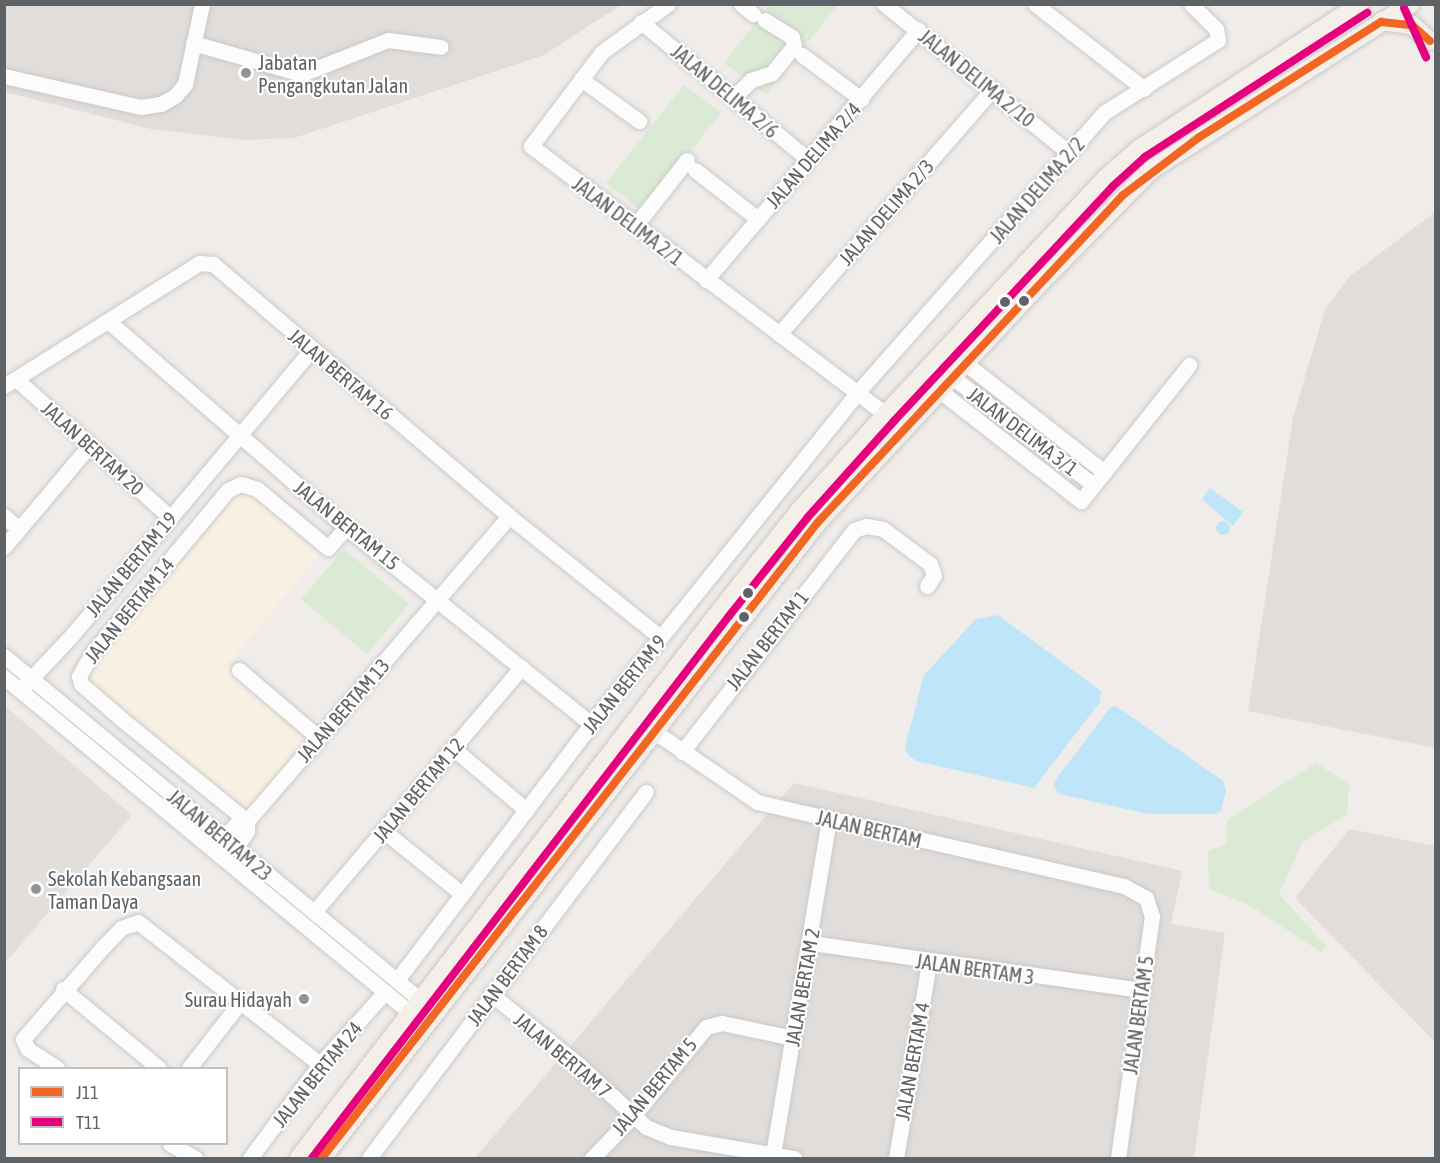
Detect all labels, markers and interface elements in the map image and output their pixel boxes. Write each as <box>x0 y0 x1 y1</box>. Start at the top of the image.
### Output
street label: JALAN DELIMA 2/10 <box>914 24 1040 132</box>
street label: JALAN DELIMA 2/6 <box>667 39 783 143</box>
place label: Jabatan Pengangkutan Jalan <box>258 50 408 97</box>
marker: Jabatan Pengangkutan Jalan <box>239 66 253 80</box>
street label: JALAN DELIMA 2/4 <box>761 97 865 213</box>
street label: JALAN DELIMA 2/2 <box>985 132 1089 248</box>
street label: JALAN DELIMA 2/3 <box>834 154 938 270</box>
street label: JALAN DELIMA 2/1 <box>568 172 688 270</box>
unlabelled marker <box>1018 295 1030 307</box>
unlabelled marker <box>999 296 1011 308</box>
street label: JALAN BERTAM 16 <box>284 323 398 425</box>
street label: JALAN DELIMA 3/1 <box>963 382 1083 480</box>
street label: JALAN BERTAM 20 <box>37 396 149 500</box>
street label: JALAN BERTAM 15 <box>289 475 405 575</box>
street label: JALAN BERTAM 19 <box>80 507 182 621</box>
street label: JALAN BERTAM 14 <box>79 552 179 668</box>
street label: JALAN BERTAM 1 <box>721 585 813 695</box>
unlabelled marker <box>742 587 754 599</box>
unlabelled marker <box>738 611 750 623</box>
street label: JALAN BERTAM 9 <box>577 630 671 738</box>
street label: JALAN BERTAM 13 <box>292 653 394 767</box>
street label: JALAN BERTAM 12 <box>367 733 469 847</box>
street label: JALAN BERTAM 23 <box>163 784 277 886</box>
street label: JALAN BERTAM <box>814 805 924 853</box>
place label: Sekolah Kebangsaan Taman Daya <box>48 866 201 913</box>
marker: Sekolah Kebangsaan Taman Daya <box>29 882 43 896</box>
street label: JALAN BERTAM 8 <box>461 920 553 1030</box>
street label: JALAN BERTAM 2 <box>780 926 824 1048</box>
street label: JALAN BERTAM 3 <box>914 949 1036 989</box>
street label: JALAN BERTAM 5 <box>1118 954 1158 1076</box>
place label: Surau Hidayah <box>185 987 292 1011</box>
marker: Surau Hidayah <box>297 992 311 1006</box>
street label: JALAN BERTAM 4 <box>890 1000 934 1122</box>
street label: JALAN BERTAM 7 <box>509 1007 617 1103</box>
street label: JALAN BERTAM 24 <box>267 1016 367 1132</box>
street label: JALAN BERTAM 5 <box>606 1032 702 1140</box>
legend <box>18 1067 228 1145</box>
text: J11 <box>76 1082 99 1103</box>
text: T11 <box>76 1112 101 1133</box>

